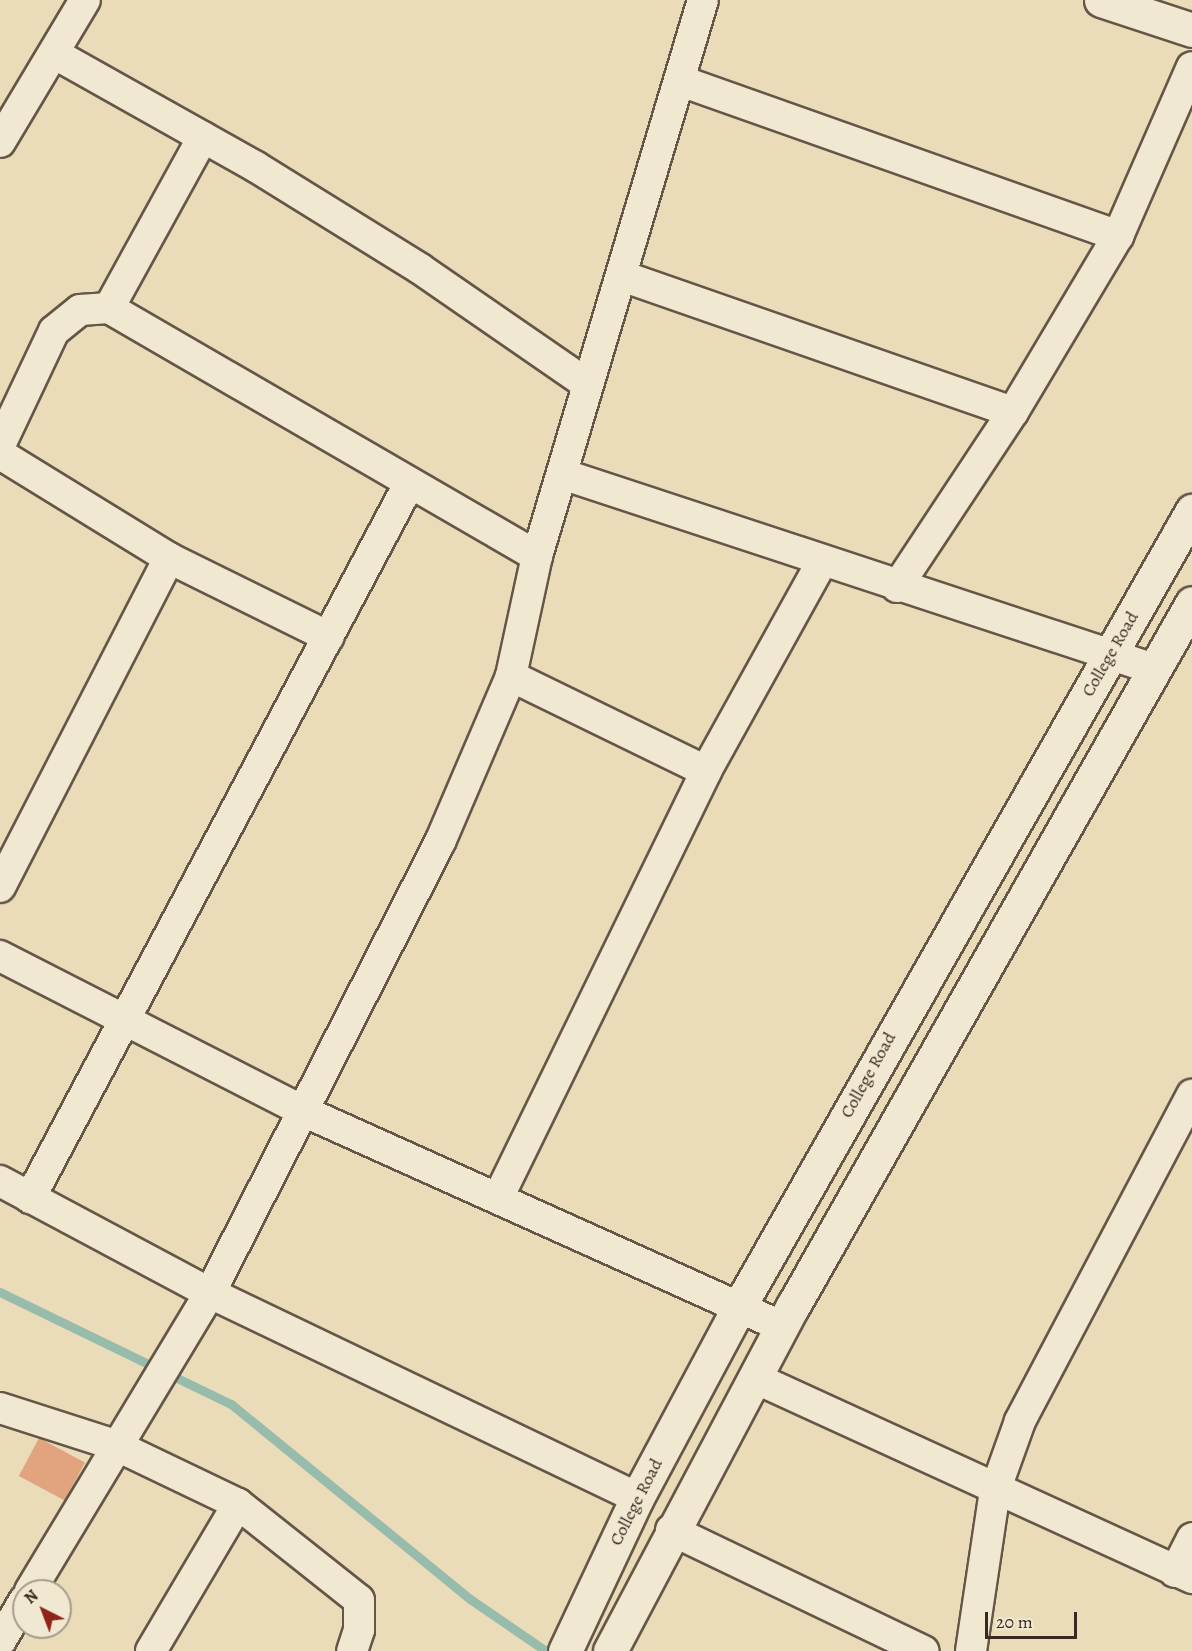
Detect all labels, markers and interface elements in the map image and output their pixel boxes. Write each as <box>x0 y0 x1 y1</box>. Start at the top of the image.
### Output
street label: College Road <box>1077 608 1143 700</box>
street label: College Road <box>836 1028 900 1122</box>
street label: College Road <box>605 1455 667 1549</box>
north arrow <box>12 1579 72 1639</box>
text: N <box>20 1585 43 1609</box>
scale bar <box>988 1600 1080 1638</box>
text: 20 m <box>996 1610 1033 1634</box>

